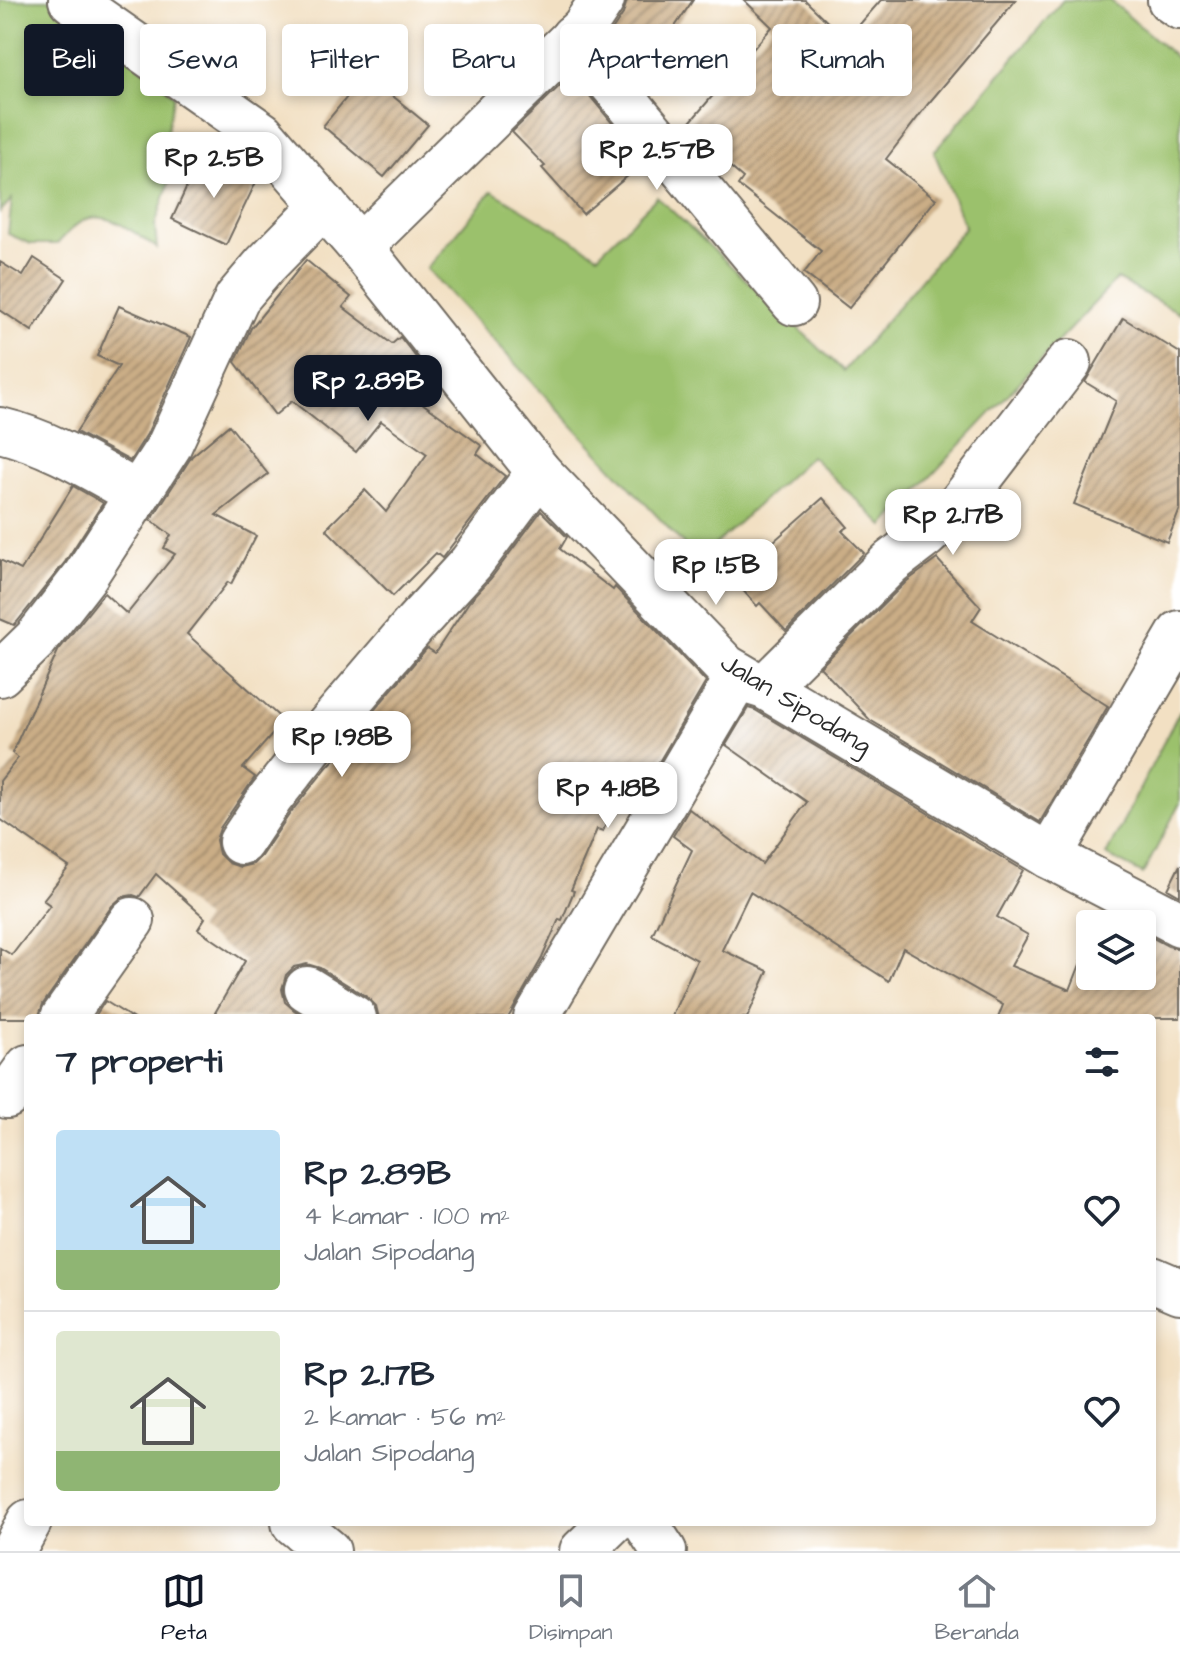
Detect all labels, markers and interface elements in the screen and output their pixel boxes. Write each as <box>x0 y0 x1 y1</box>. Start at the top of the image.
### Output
chip: Beli <box>24 24 124 96</box>
chip: Sewa <box>140 24 266 96</box>
chip: Filter <box>282 24 408 96</box>
chip: Baru <box>424 24 544 96</box>
chip: Apartemen <box>560 24 756 96</box>
chip: Rumah <box>772 24 912 96</box>
pin: Rp 2.57B <box>574 124 740 192</box>
pin: Rp 2.5B <box>140 132 288 200</box>
text: Rp 2.57B <box>600 132 714 168</box>
text: Rp 2.5B <box>165 140 263 176</box>
pin: Rp 2.89B <box>285 355 451 423</box>
text: Rp 2.89B <box>312 363 424 399</box>
pin: Rp 2.17B <box>870 489 1036 557</box>
text: Rp 2.17B <box>903 497 1003 533</box>
pin: Rp 1.5B <box>642 539 790 607</box>
text: Rp 1.5B <box>672 547 760 583</box>
street label: Jalan Sipodang <box>713 645 878 765</box>
pin: Rp 1.98B <box>259 711 425 779</box>
text: Rp 1.98B <box>292 719 392 755</box>
pin: Rp 4.18B <box>525 762 691 830</box>
text: Rp 4.18B <box>556 770 660 806</box>
map controls <box>1076 910 1156 990</box>
button: layers <box>1076 910 1156 990</box>
text: 7 properti <box>56 1038 222 1086</box>
icon: filters <box>1080 1040 1124 1084</box>
text: Rp 2.89B <box>304 1150 451 1198</box>
icon: home <box>120 1162 216 1258</box>
icon: heart <box>1080 1188 1124 1232</box>
text: 4 kamar · 100 m² <box>304 1198 510 1234</box>
text: Jalan Sipodang <box>304 1234 474 1270</box>
text: Rp 2.17B <box>304 1351 434 1399</box>
icon: home <box>120 1363 216 1459</box>
icon: heart <box>1080 1389 1124 1433</box>
text: 2 kamar · 56 m² <box>304 1399 506 1435</box>
text: Jalan Sipodang <box>304 1435 474 1471</box>
tab: Peta <box>161 1569 207 1648</box>
tab: Disimpan <box>529 1569 613 1648</box>
tab: Beranda <box>935 1569 1019 1648</box>

